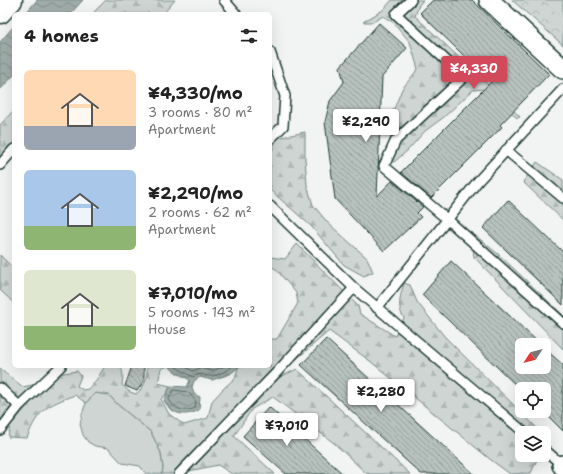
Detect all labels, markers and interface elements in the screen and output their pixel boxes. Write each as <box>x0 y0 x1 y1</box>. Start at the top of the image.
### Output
text: 4 homes <box>24 25 99 47</box>
icon: filters <box>238 25 260 47</box>
pin: ¥4,330 <box>441 56 507 90</box>
text: ¥4,330 <box>450 60 498 77</box>
text: ¥4,330/mo <box>148 82 243 104</box>
icon: home <box>56 86 104 134</box>
text: 3 rooms · 80 m² <box>148 104 252 121</box>
pin: ¥2,290 <box>333 109 399 143</box>
text: ¥2,290 <box>342 113 390 130</box>
text: Apartment <box>148 121 216 138</box>
text: ¥2,290/mo <box>148 182 243 204</box>
icon: home <box>56 186 104 234</box>
text: 2 rooms · 62 m² <box>148 204 252 221</box>
text: Apartment <box>148 221 216 238</box>
text: ¥7,010/mo <box>148 282 238 304</box>
icon: home <box>56 286 104 334</box>
text: 5 rooms · 143 m² <box>148 304 256 321</box>
text: House <box>148 321 186 338</box>
north arrow <box>515 338 551 374</box>
map controls <box>515 338 551 462</box>
pin: ¥2,280 <box>348 379 414 413</box>
button: locate <box>515 382 551 418</box>
text: ¥2,280 <box>357 383 405 400</box>
pin: ¥7,010 <box>254 413 320 447</box>
text: ¥7,010 <box>265 417 309 434</box>
button: layers <box>515 426 551 462</box>

